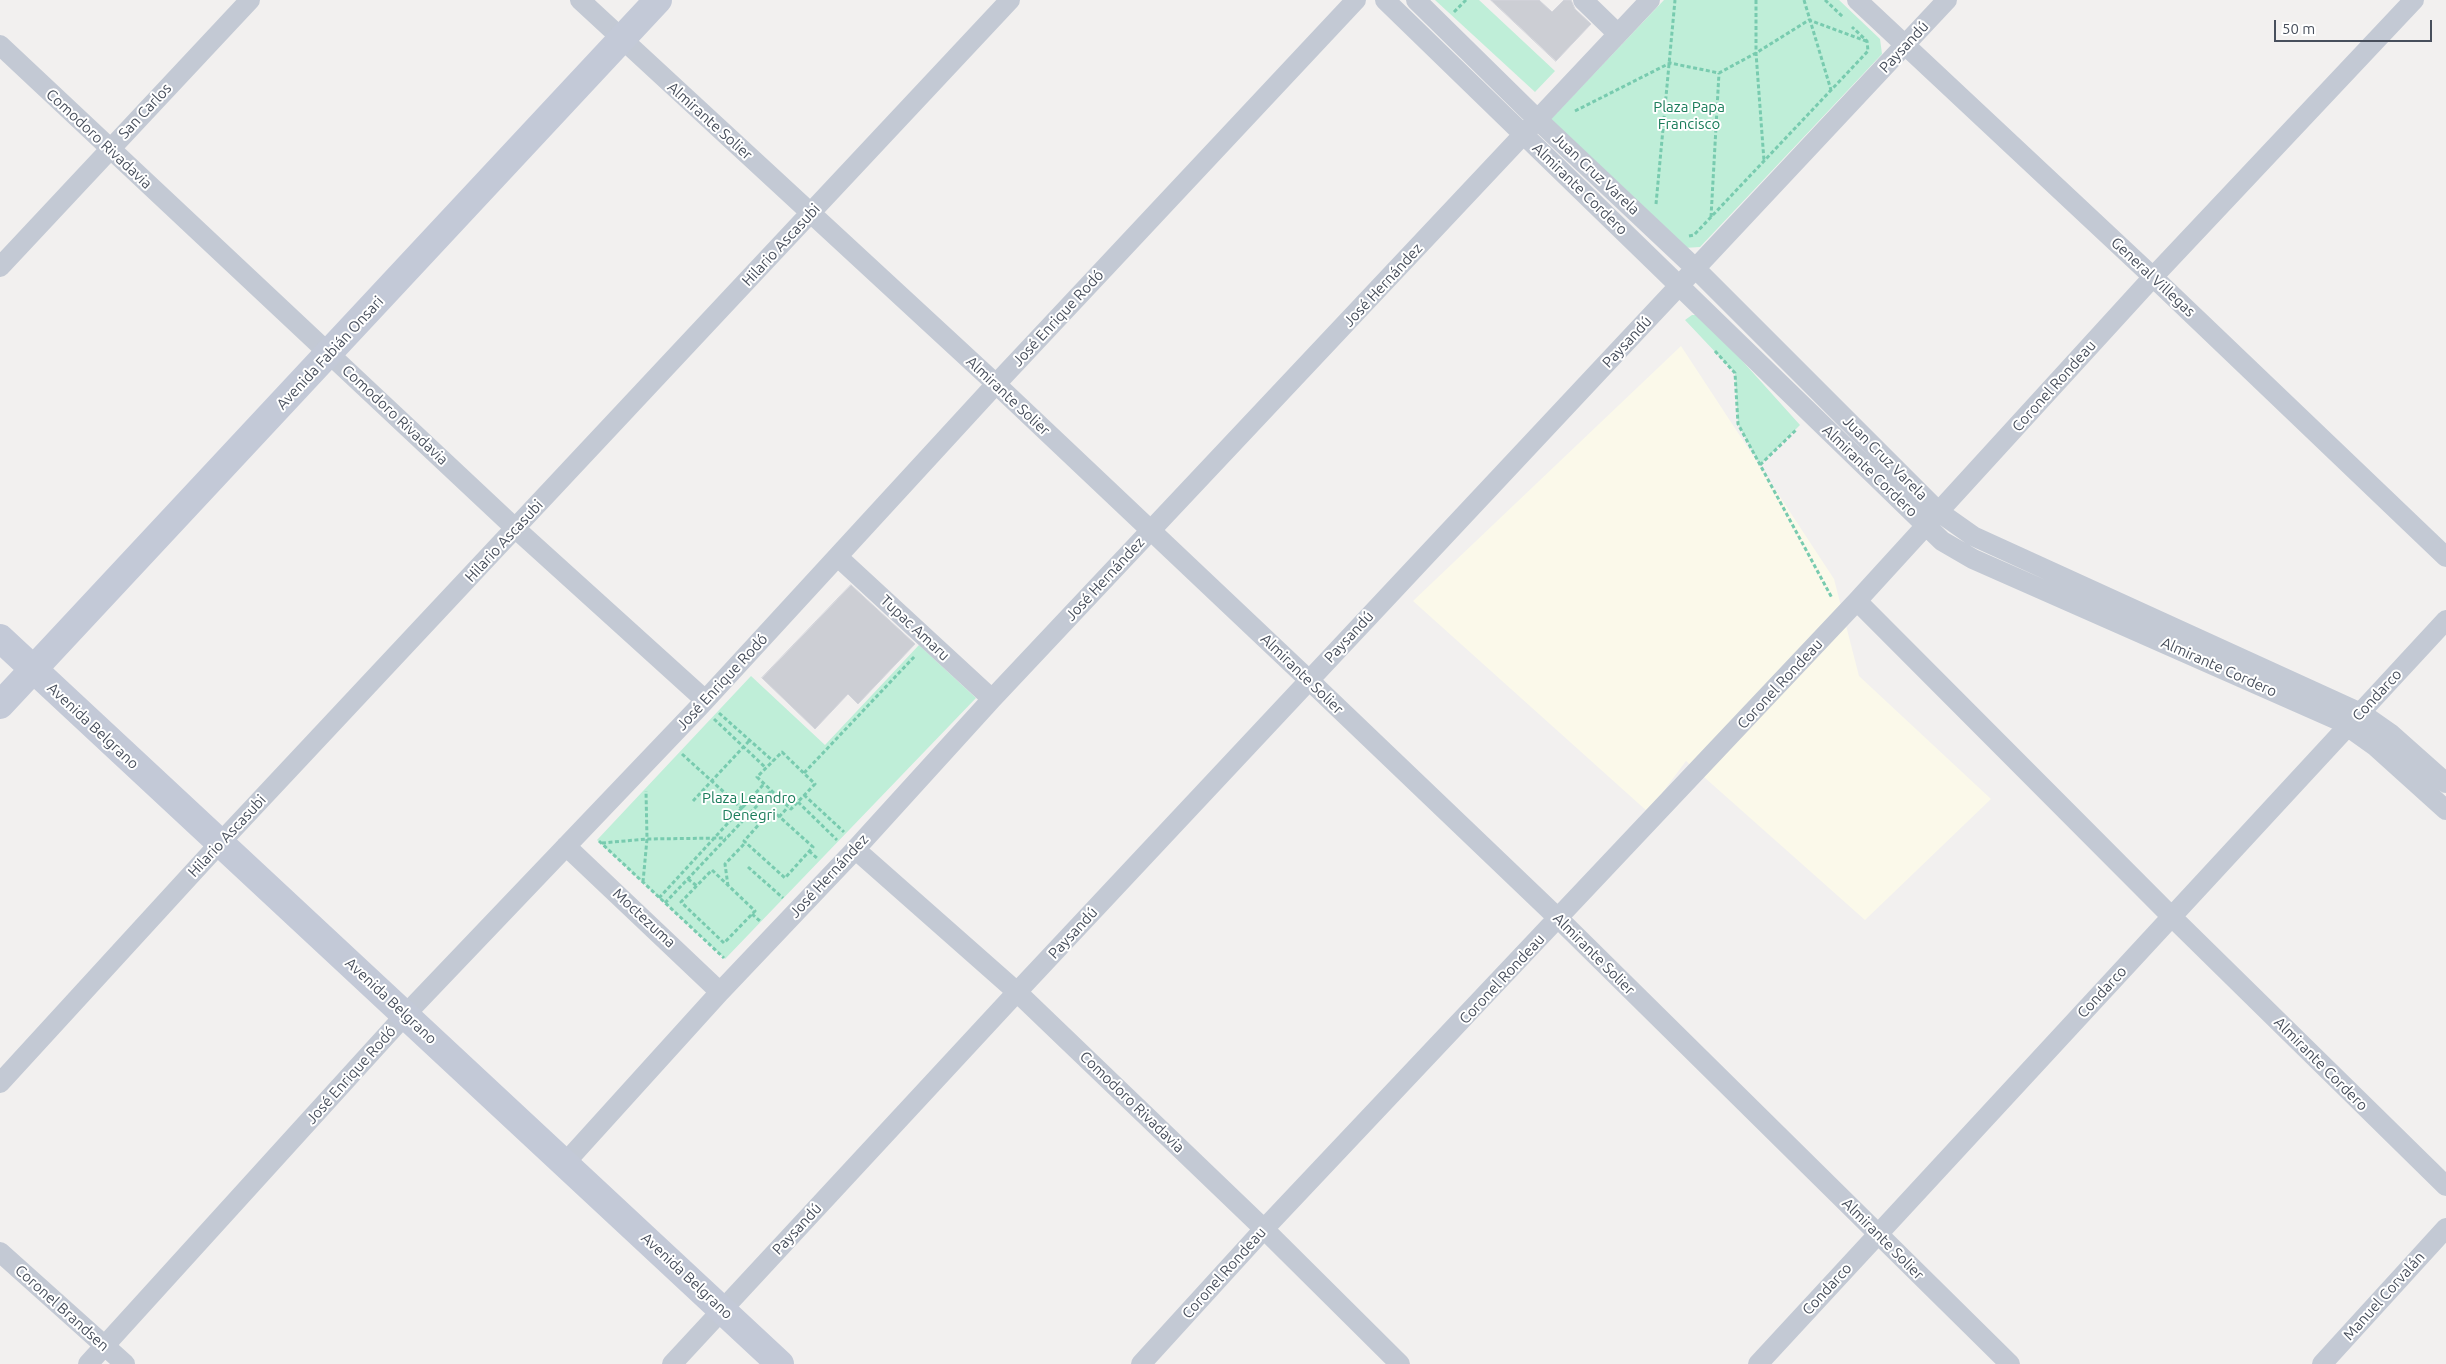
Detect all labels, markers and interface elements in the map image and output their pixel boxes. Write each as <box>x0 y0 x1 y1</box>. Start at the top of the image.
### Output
scale bar <box>2276 10 2434 42</box>
street label: Paysandú <box>1876 18 1932 76</box>
text: 50 m <box>2282 20 2315 37</box>
street label: Almirante Solier <box>664 78 756 164</box>
street label: San Carlos <box>115 79 175 143</box>
street label: Comodoro Rivadavia <box>42 85 156 193</box>
park label: Plaza Papa Francisco <box>1653 98 1725 133</box>
street label: Juan Cruz Varela <box>1549 129 1643 219</box>
street label: Almirante Cordero <box>1529 139 1631 239</box>
street label: Hilario Ascasubi <box>738 200 824 290</box>
street label: General Villegas <box>2107 233 2199 321</box>
street label: José Hernández <box>1340 240 1426 330</box>
street label: José Enrique Rodó <box>1009 266 1107 370</box>
street label: Avenida Fabián Onsari <box>273 293 387 413</box>
street label: Paysandú <box>1599 313 1655 371</box>
street label: Coronel Rondeau <box>2008 337 2100 435</box>
street label: Almirante Solier <box>962 353 1054 439</box>
street label: Comodoro Rivadavia <box>338 361 452 469</box>
street label: Juan Cruz Varela <box>1839 412 1931 504</box>
street label: Almirante Cordero <box>1819 421 1921 521</box>
street label: Hilario Ascasubi <box>461 496 547 586</box>
street label: José Hernández <box>1062 534 1148 624</box>
street label: Tupac Amaru <box>877 591 953 665</box>
street label: Paysandú <box>1321 608 1377 666</box>
street label: José Enrique Rodó <box>673 630 771 734</box>
street label: Almirante Solier <box>1257 630 1347 718</box>
street label: Almirante Cordero <box>2158 633 2280 701</box>
street label: Coronel Rondeau <box>1734 635 1826 733</box>
street label: Condarco <box>2348 665 2406 725</box>
street label: Avenida Belgrano <box>44 679 142 773</box>
park label: Plaza Leandro Denegri <box>702 789 796 824</box>
street label: Hilario Ascasubi <box>184 791 270 881</box>
street label: José Hernández <box>786 831 872 921</box>
street label: Moctezuma <box>609 884 679 952</box>
street label: Paysandú <box>1045 904 1101 962</box>
street label: Almirante Solier <box>1549 909 1639 999</box>
street label: Coronel Rondeau <box>1456 930 1548 1028</box>
street label: Avenida Belgrano <box>342 954 440 1048</box>
street label: Condarco <box>2073 962 2131 1022</box>
street label: Almirante Cordero <box>2270 1013 2372 1115</box>
street label: José Enrique Rodó <box>302 1022 400 1128</box>
street label: Comodoro Rivadavia <box>1076 1048 1188 1156</box>
street label: Almirante Solier <box>1838 1194 1928 1284</box>
street label: Paysandú <box>769 1200 825 1258</box>
street label: Coronel Rondeau <box>1178 1224 1270 1322</box>
street label: Avenida Belgrano <box>638 1229 736 1323</box>
street label: Manuel Corvalán <box>2340 1248 2428 1344</box>
street label: Condarco <box>1798 1259 1856 1319</box>
street label: Coronel Brandsen <box>11 1261 113 1355</box>

